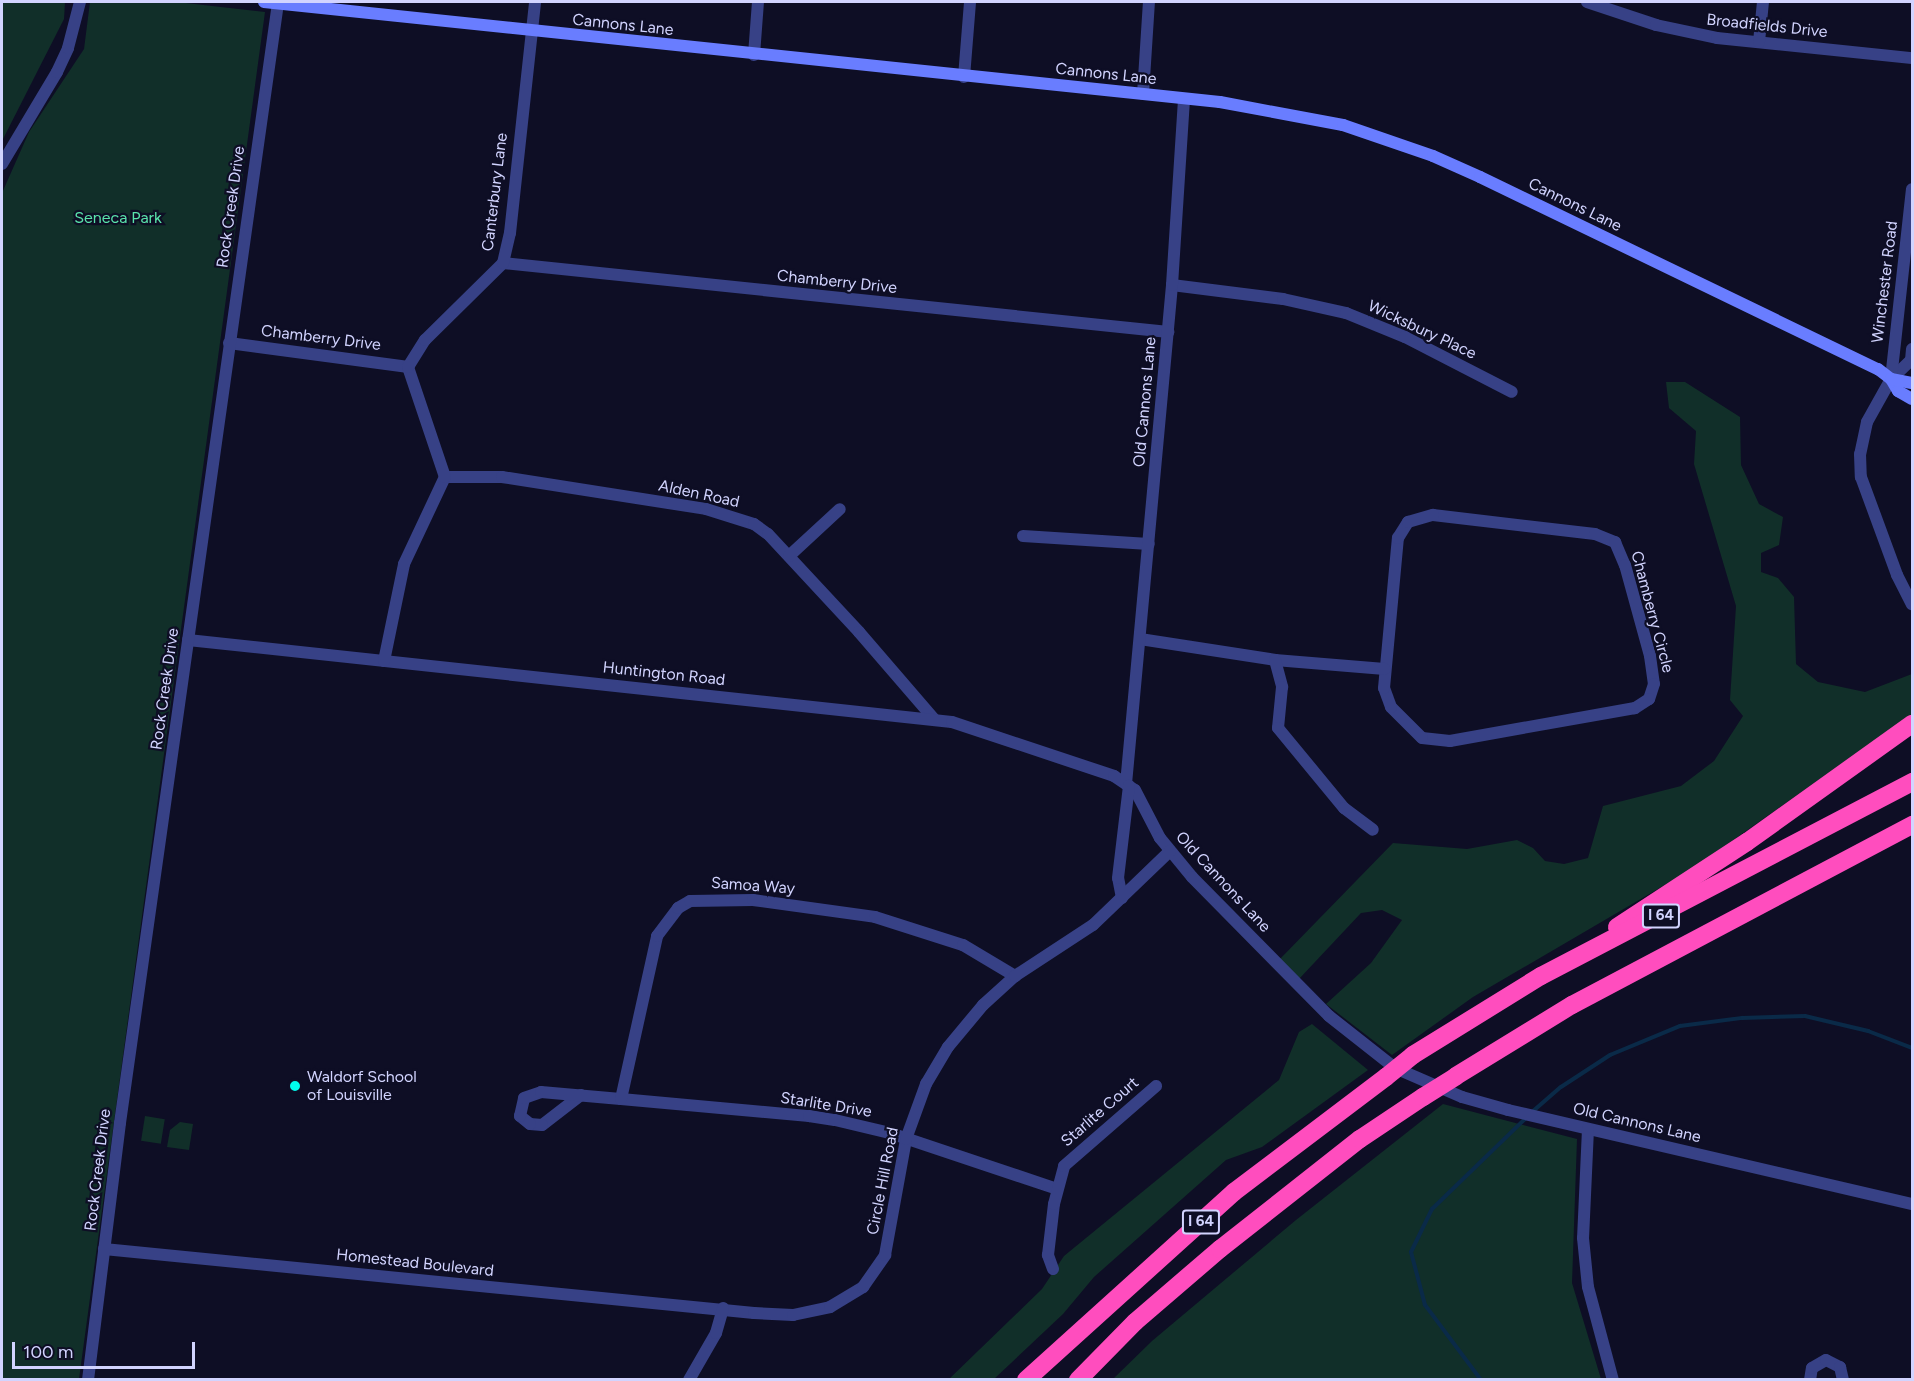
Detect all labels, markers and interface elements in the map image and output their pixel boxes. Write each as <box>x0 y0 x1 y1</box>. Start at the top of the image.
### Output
street label: Cannons Lane <box>572 10 674 40</box>
street label: Broadfields Drive <box>1706 10 1828 42</box>
street label: Cannons Lane <box>1055 59 1157 89</box>
street label: Canterbury Lane <box>478 132 512 252</box>
street label: Rock Creek Drive <box>213 145 249 269</box>
street label: Cannons Lane <box>1525 174 1625 236</box>
park label: Seneca Park <box>74 208 162 228</box>
street label: Winchester Road <box>1868 220 1902 344</box>
street label: Chamberry Drive <box>776 266 898 298</box>
street label: Wicksbury Place <box>1365 297 1479 363</box>
street label: Chamberry Drive <box>260 321 382 355</box>
street label: Old Cannons Lane <box>1130 336 1160 468</box>
street label: Alden Road <box>657 476 741 512</box>
street label: Chamberry Circle <box>1627 549 1677 675</box>
street label: Rock Creek Drive <box>147 627 183 751</box>
street label: Huntington Road <box>602 658 726 690</box>
street label: Old Cannons Lane <box>1171 828 1275 936</box>
street label: Samoa Way <box>710 873 796 899</box>
road number: I 64 <box>1642 904 1680 928</box>
place label: Waldorf School of Louisville <box>307 1067 417 1105</box>
street label: Starlite Court <box>1057 1073 1143 1151</box>
marker: Waldorf School of Louisville <box>288 1079 302 1093</box>
street label: Starlite Drive <box>779 1088 873 1122</box>
street label: Old Cannons Lane <box>1571 1099 1703 1147</box>
street label: Rock Creek Drive <box>81 1108 115 1232</box>
street label: Circle Hill Road <box>863 1126 903 1236</box>
road number: I 64 <box>1182 1210 1220 1234</box>
street label: Homestead Boulevard <box>335 1245 495 1281</box>
scale bar <box>15 1330 198 1368</box>
text: 100 m <box>23 1341 73 1363</box>

